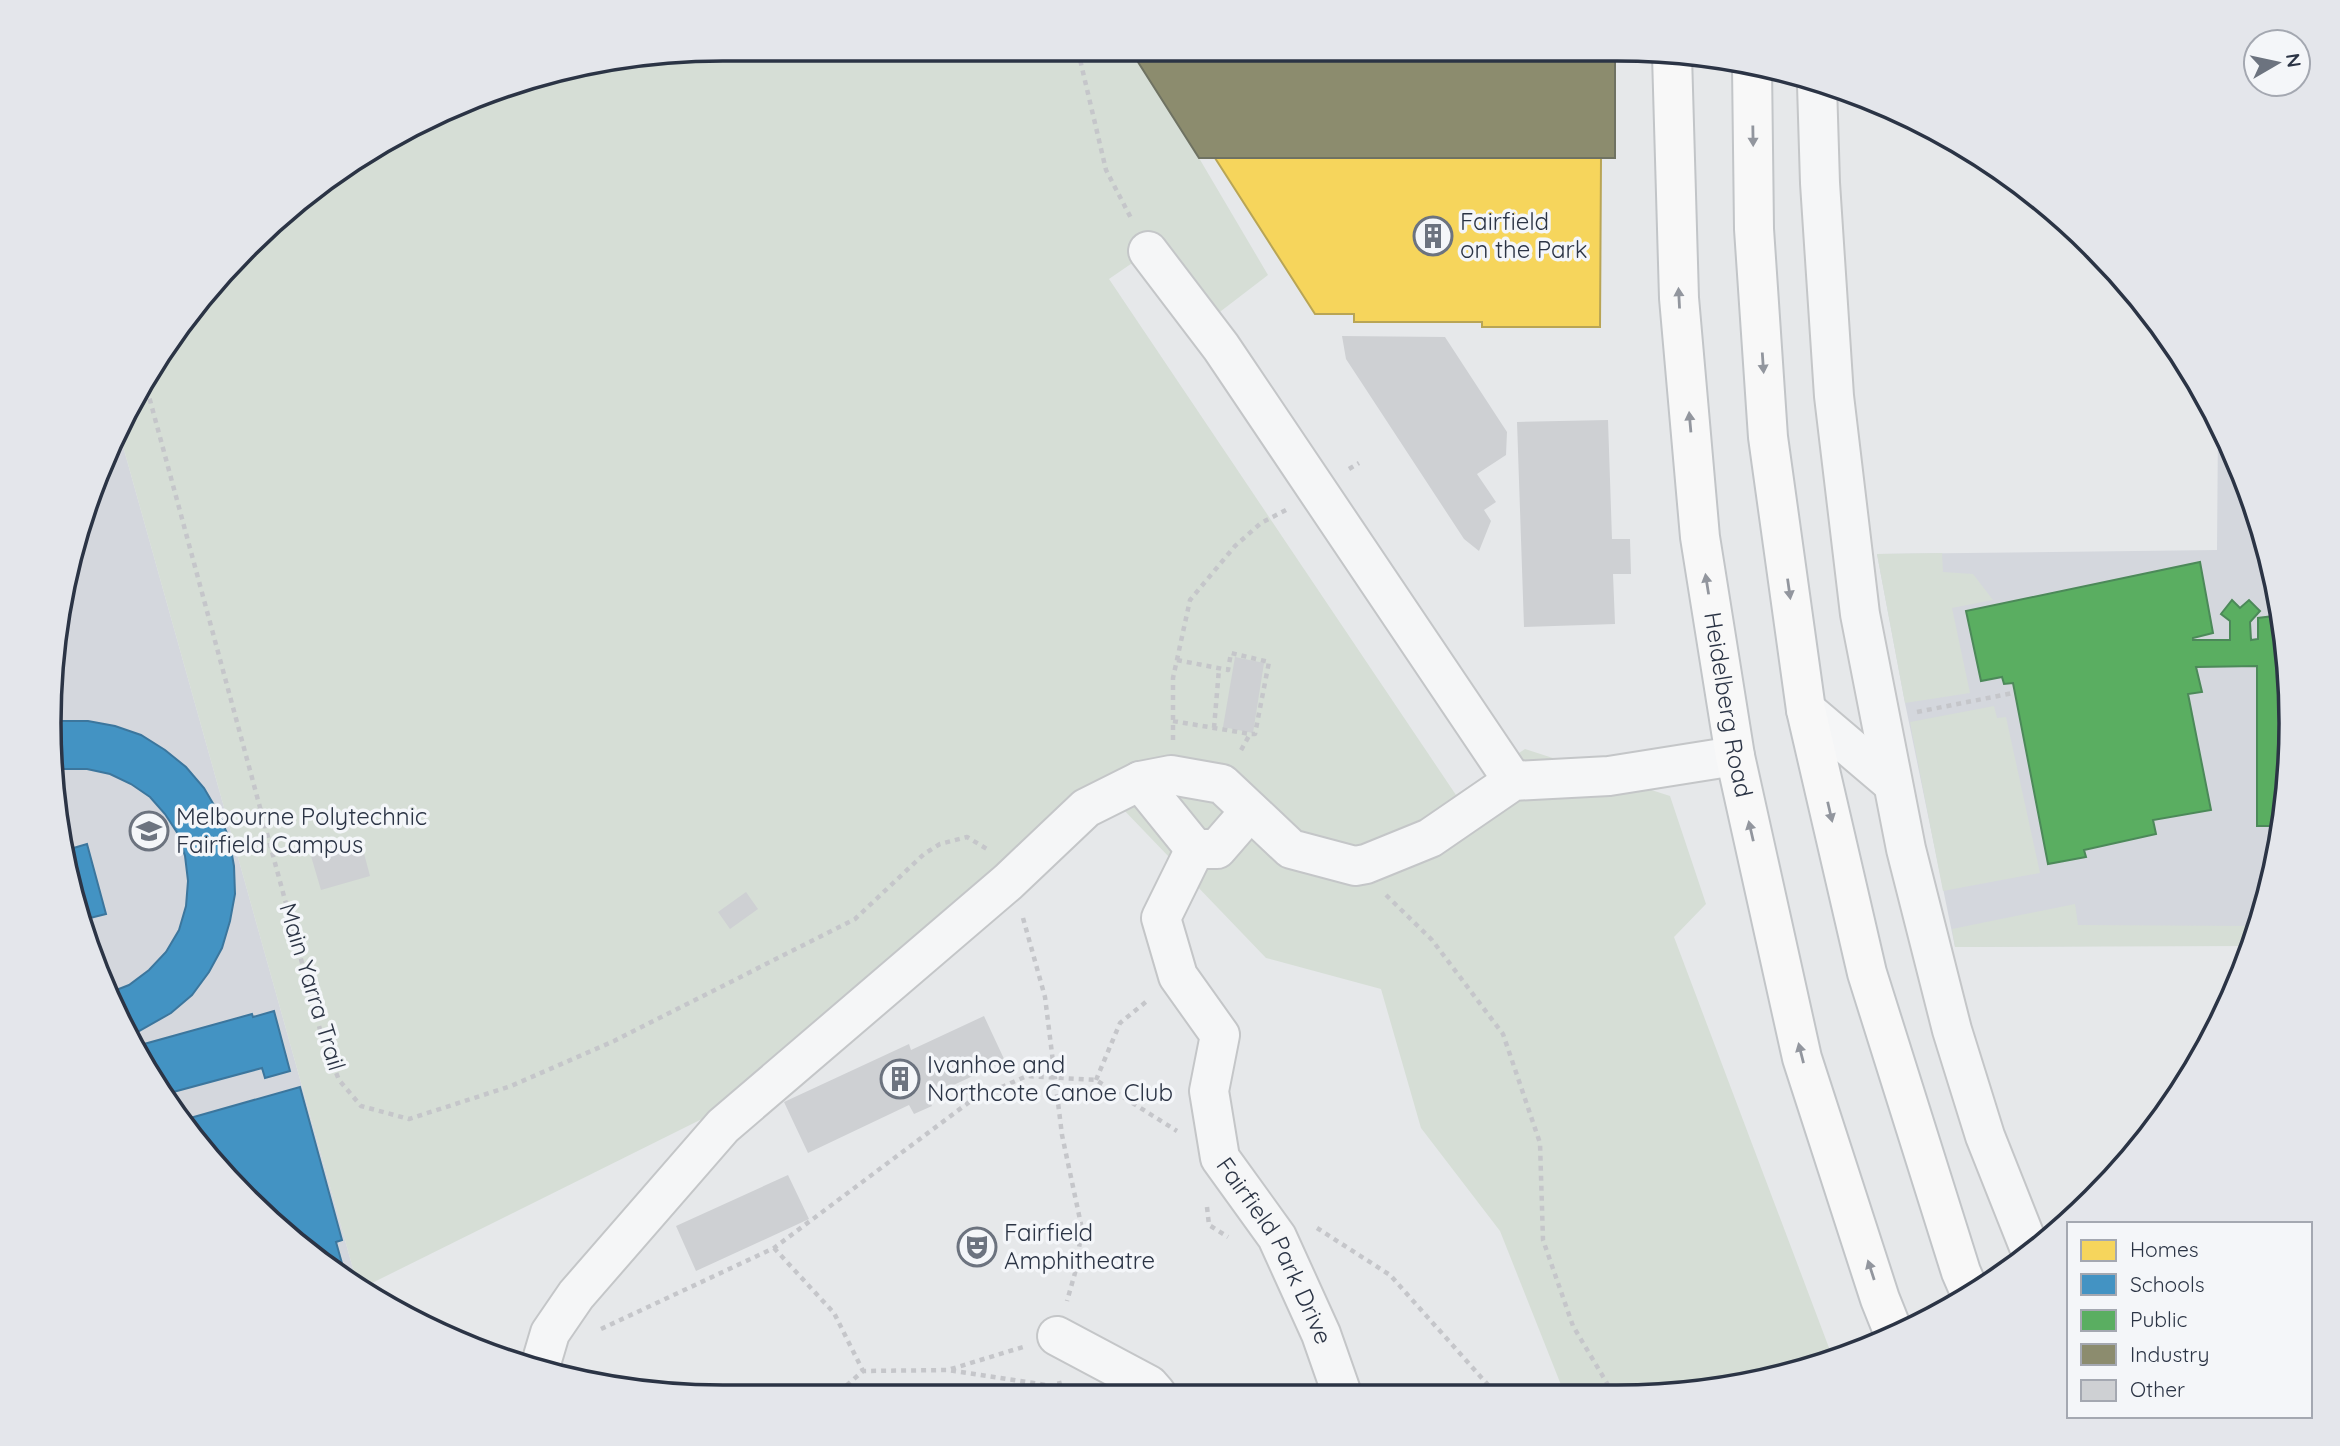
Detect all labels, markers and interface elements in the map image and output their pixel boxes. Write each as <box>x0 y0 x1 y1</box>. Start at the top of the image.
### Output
north arrow <box>2242 28 2312 98</box>
text: N <box>2281 52 2307 69</box>
one-way arrow <box>1747 125 1759 147</box>
place label: Fairfield on the Park <box>1460 206 1588 264</box>
building icon: Fairfield on the Park <box>1412 215 1454 257</box>
one-way arrow <box>1674 287 1685 309</box>
one-way arrow <box>1758 352 1769 374</box>
one-way arrow <box>1684 411 1695 433</box>
one-way arrow <box>1702 573 1713 595</box>
one-way arrow <box>1784 578 1795 600</box>
street label: Heidelberg Road <box>1698 610 1760 800</box>
place label: Melbourne Polytechnic Fairfield Campus <box>176 801 427 859</box>
one-way arrow <box>1825 801 1836 823</box>
school or university icon: Melbourne Polytechnic Fairfield Campus <box>128 810 170 852</box>
one-way arrow <box>1746 820 1757 842</box>
street label: Main Yarra Trail <box>273 899 353 1074</box>
one-way arrow <box>1795 1042 1806 1064</box>
place label: Ivanhoe and Northcote Canoe Club <box>927 1049 1173 1107</box>
building icon: Ivanhoe and Northcote Canoe Club <box>879 1058 921 1100</box>
street label: Fairfield Park Drive <box>1210 1151 1339 1348</box>
place label: Fairfield Amphitheatre <box>1004 1217 1155 1275</box>
legend <box>2067 1222 2312 1418</box>
theatre icon: Fairfield Amphitheatre <box>956 1226 998 1268</box>
text: Homes <box>2130 1236 2199 1262</box>
one-way arrow <box>1865 1259 1875 1280</box>
text: Schools <box>2130 1271 2205 1297</box>
text: Public <box>2130 1306 2187 1332</box>
text: Industry <box>2130 1341 2209 1367</box>
text: Other <box>2130 1376 2185 1402</box>

